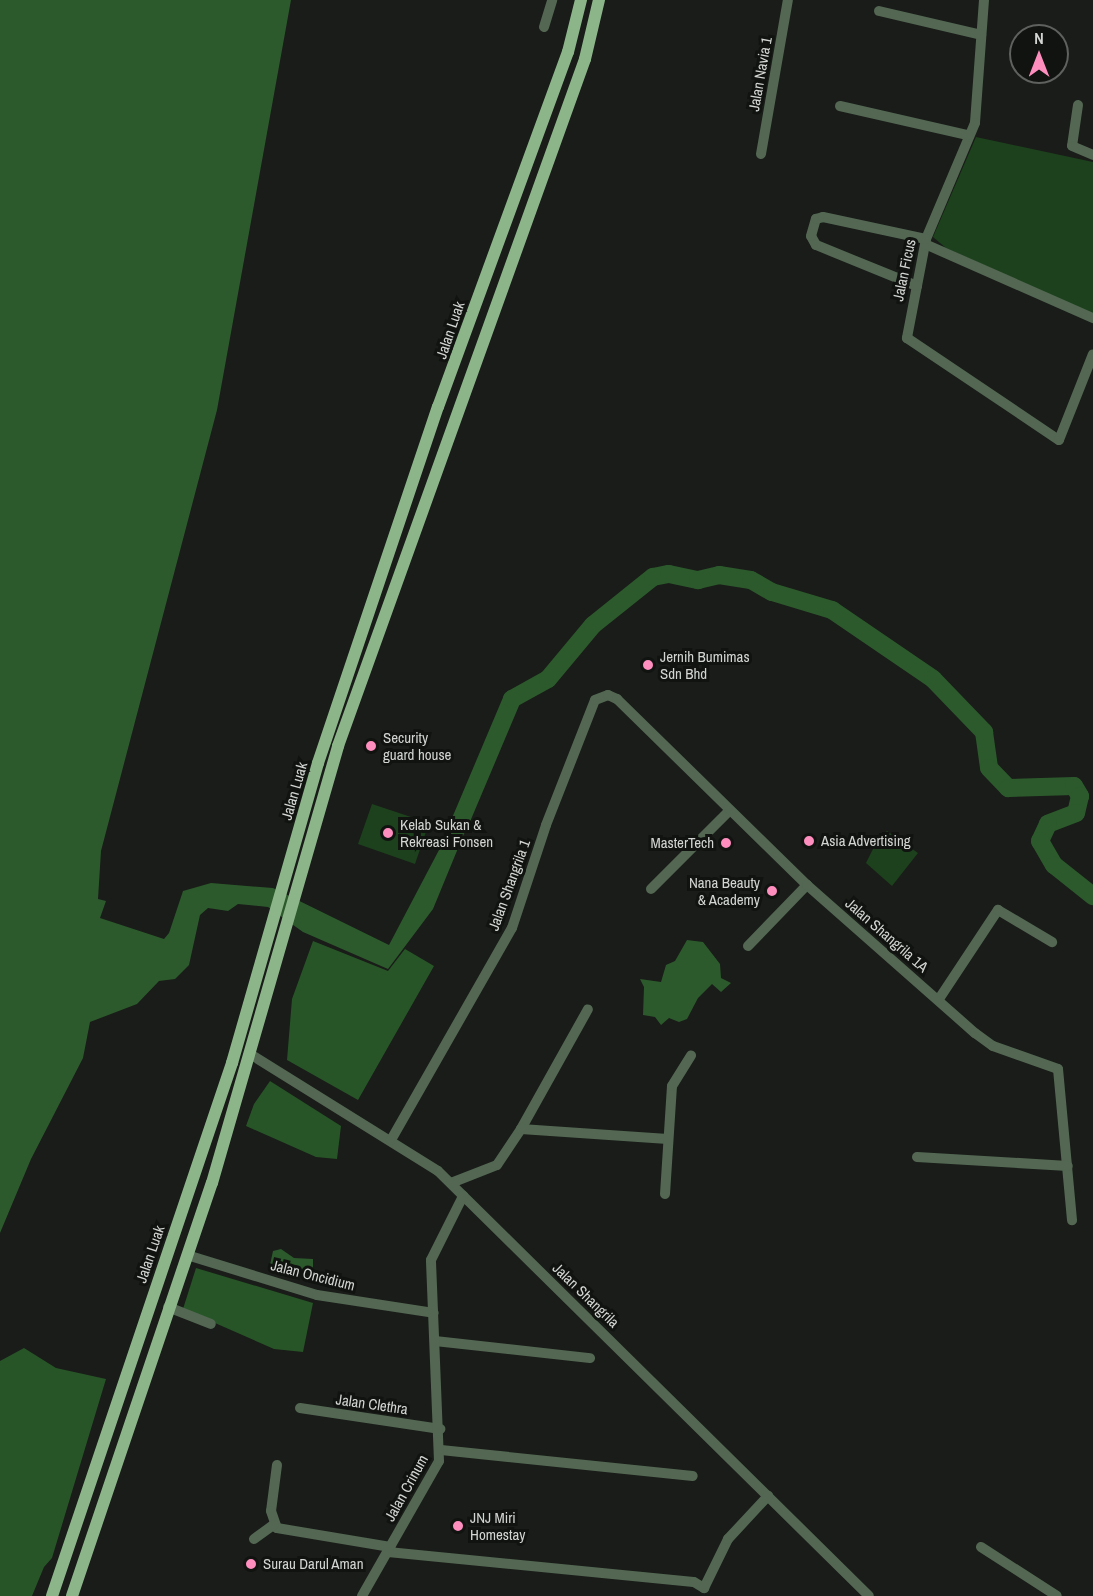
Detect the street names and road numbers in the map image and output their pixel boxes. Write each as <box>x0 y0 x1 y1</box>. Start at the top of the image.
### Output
street label: Jalan Navia 1 <box>745 35 775 113</box>
street label: Jalan Ficus <box>889 237 919 303</box>
street label: Jalan Luak <box>432 299 468 361</box>
street label: Jalan Luak <box>277 760 311 822</box>
street label: Jalan Shangrila 1 <box>484 837 534 933</box>
street label: Jalan Shangrila 1A <box>842 894 932 976</box>
street label: Jalan Luak <box>132 1223 168 1285</box>
street label: Jalan Oncidium <box>269 1256 357 1294</box>
street label: Jalan Shangrila <box>549 1259 623 1331</box>
street label: Jalan Clethra <box>335 1390 409 1418</box>
street label: Jalan Crinum <box>380 1452 432 1524</box>

